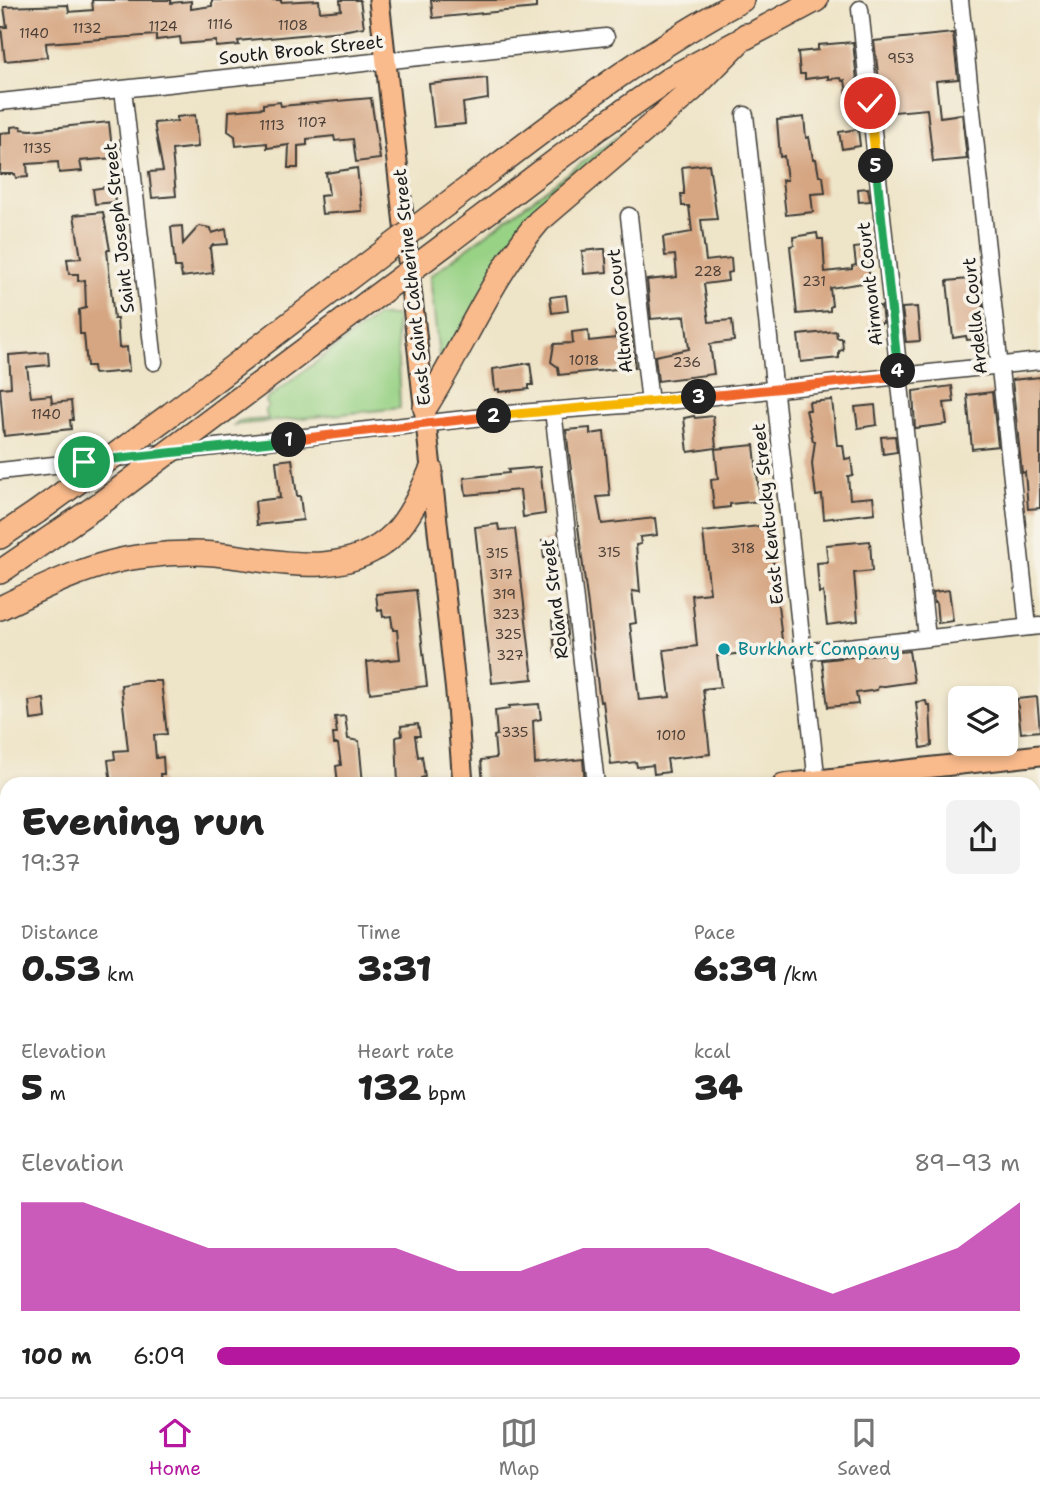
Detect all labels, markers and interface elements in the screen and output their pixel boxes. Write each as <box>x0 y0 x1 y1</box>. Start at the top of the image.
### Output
house number: 1116 <box>207 15 233 33</box>
house number: 1108 <box>278 16 308 34</box>
house number: 1124 <box>148 17 178 35</box>
house number: 1132 <box>72 19 102 37</box>
house number: 1140 <box>19 24 49 42</box>
street label: South Brook Street <box>218 29 384 71</box>
house number: 953 <box>887 49 915 67</box>
pin <box>840 73 900 133</box>
icon: check <box>851 84 889 122</box>
house number: 1107 <box>297 113 327 131</box>
house number: 1113 <box>259 116 285 134</box>
house number: 1135 <box>23 139 51 157</box>
street label: Saint Joseph Street <box>98 142 140 314</box>
pin: 5 <box>858 148 894 184</box>
text: 5 <box>870 153 881 178</box>
street label: East Saint Catherine Street <box>388 167 436 407</box>
street label: Airmont Court <box>852 221 888 347</box>
street label: Altmoor Court <box>602 247 638 374</box>
street label: Ardella Court <box>957 256 993 376</box>
house number: 228 <box>694 262 722 280</box>
house number: 231 <box>802 272 826 290</box>
house number: 1018 <box>569 351 599 369</box>
house number: 236 <box>673 353 701 371</box>
pin: 4 <box>880 354 916 388</box>
text: 4 <box>891 358 904 383</box>
pin: 3 <box>682 380 716 414</box>
text: 3 <box>692 384 705 409</box>
pin: 2 <box>476 398 512 434</box>
text: 2 <box>487 403 500 428</box>
house number: 1140 <box>31 405 61 423</box>
pin: 1 <box>272 422 306 458</box>
street label: East Kentucky Street <box>747 422 789 606</box>
text: 1 <box>284 427 293 452</box>
pin <box>54 432 114 492</box>
icon: arrive <box>65 443 103 481</box>
street label: Roland Street <box>536 537 574 660</box>
house number: 318 <box>731 539 755 557</box>
house number: 315 <box>597 543 621 561</box>
house number: 315 <box>485 544 509 562</box>
house number: 317 <box>489 565 513 583</box>
house number: 319 <box>492 585 516 603</box>
house number: 323 <box>492 605 520 623</box>
house number: 325 <box>495 625 521 643</box>
place label: Burkhart Company <box>738 637 900 661</box>
marker: Burkhart Company <box>716 641 732 657</box>
house number: 327 <box>496 646 524 664</box>
map controls <box>948 686 1018 756</box>
button: layers <box>948 686 1018 756</box>
house number: 335 <box>502 723 528 741</box>
house number: 1010 <box>656 726 686 744</box>
text: Evening run <box>21 796 264 847</box>
button: share <box>946 800 1020 874</box>
text: 19:37 <box>21 848 81 878</box>
text: Distance <box>21 920 99 945</box>
text: Time <box>357 920 401 945</box>
text: Pace <box>694 920 735 945</box>
text: 0.53 <box>21 945 101 992</box>
text: 3:31 <box>357 945 432 992</box>
text: 6:39 <box>694 945 777 992</box>
text: km <box>101 962 134 987</box>
text: /km <box>777 962 818 987</box>
text: Elevation <box>21 1039 106 1064</box>
text: Heart rate <box>357 1039 454 1064</box>
text: kcal <box>694 1039 731 1064</box>
text: 5 <box>21 1064 43 1111</box>
text: 132 <box>357 1064 421 1111</box>
text: 34 <box>694 1064 743 1111</box>
text: m <box>43 1081 66 1106</box>
text: bpm <box>421 1081 466 1106</box>
text: Elevation <box>21 1148 124 1178</box>
text: 89–93 m <box>914 1148 1020 1178</box>
text: 100 m <box>21 1341 92 1371</box>
text: 6:09 <box>133 1341 185 1371</box>
tab: Home <box>149 1414 201 1481</box>
tab: Map <box>499 1414 539 1481</box>
tab: Saved <box>837 1414 891 1481</box>

